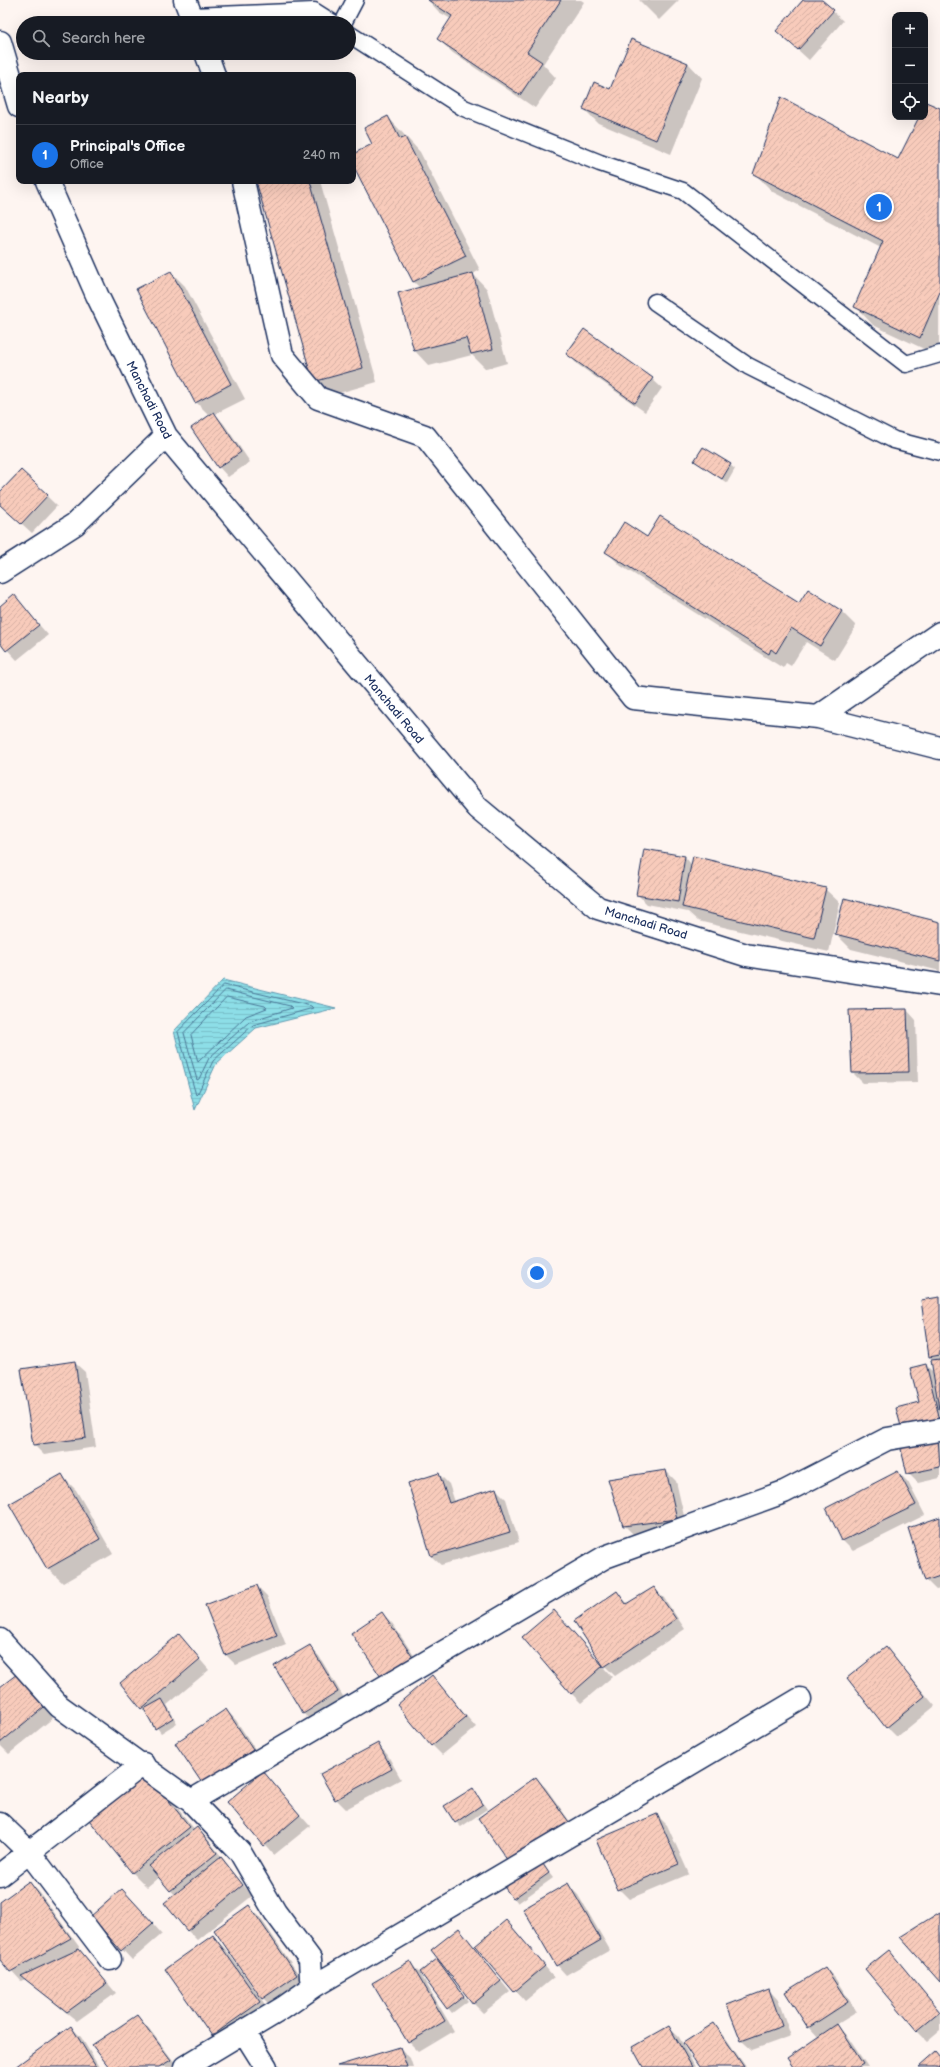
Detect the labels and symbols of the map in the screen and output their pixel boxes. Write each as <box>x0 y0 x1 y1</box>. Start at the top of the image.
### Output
pin: 1 <box>866 192 892 222</box>
street label: Manchadi Road <box>122 359 175 442</box>
street label: Manchadi Road <box>360 672 427 747</box>
street label: Manchadi Road <box>603 904 689 943</box>
your location <box>527 1263 547 1283</box>

